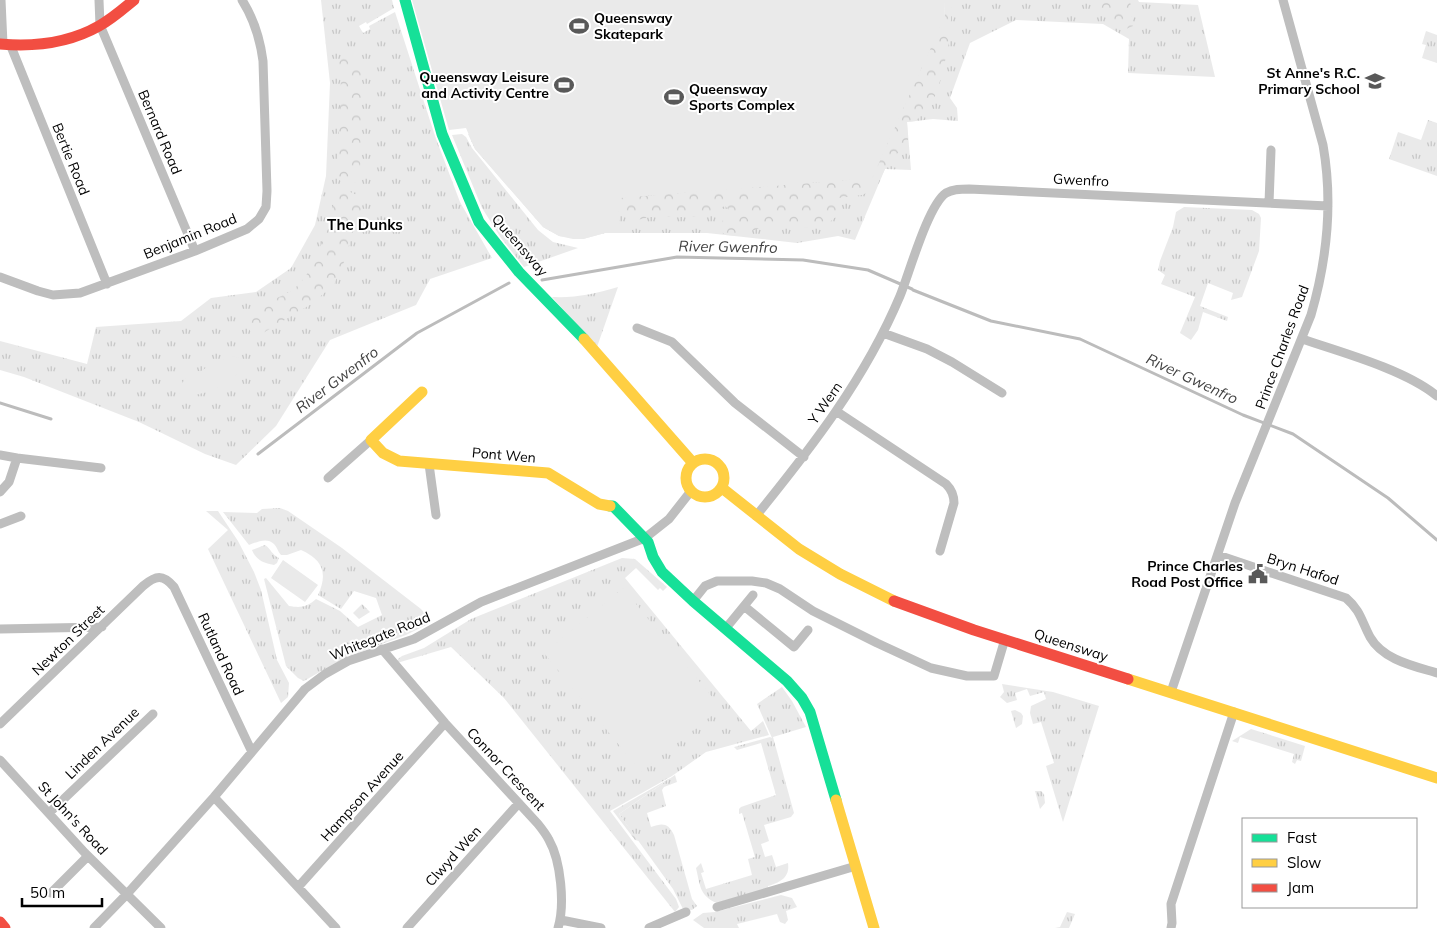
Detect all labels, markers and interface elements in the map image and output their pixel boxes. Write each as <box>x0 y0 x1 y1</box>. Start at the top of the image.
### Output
place label: Queensway Skatepark <box>594 9 673 43</box>
sports icon: Queensway Skatepark <box>568 15 590 37</box>
place label: St Anne's R.C. Primary School <box>1258 64 1360 98</box>
place label: Queensway Leisure and Activity Centre <box>419 68 549 102</box>
school or university icon: St Anne's R.C. Primary School <box>1364 70 1386 92</box>
sports icon: Queensway Leisure and Activity Centre <box>553 74 575 96</box>
place label: Queensway Sports Complex <box>689 80 795 114</box>
sports icon: Queensway Sports Complex <box>663 86 685 108</box>
street label: Bernard Road <box>134 87 186 177</box>
street label: Bertie Road <box>48 120 94 198</box>
street label: Gwenfro <box>1053 170 1109 190</box>
street label: Benjamin Road <box>141 209 239 263</box>
street label: Queensway <box>488 210 552 280</box>
district label: The Dunks <box>327 215 403 234</box>
water label: River Gwenfro <box>678 236 778 257</box>
street label: Prince Charles Road <box>1251 282 1313 412</box>
water label: River Gwenfro <box>291 342 382 417</box>
water label: River Gwenfro <box>1143 349 1242 408</box>
street label: Y Wern <box>803 378 846 429</box>
street label: Pont Wen <box>471 443 537 467</box>
street label: Bryn Hafod <box>1265 549 1341 589</box>
place label: Prince Charles Road Post Office <box>1131 557 1243 591</box>
public building icon: Prince Charles Road Post Office <box>1247 563 1269 585</box>
street label: Newton Street <box>28 601 108 679</box>
street label: Whitegate Road <box>327 608 433 664</box>
street label: Rutland Road <box>194 610 248 698</box>
street label: Queensway <box>1032 625 1111 666</box>
street label: Linden Avenue <box>61 703 143 783</box>
street label: Connor Crescent <box>463 724 549 814</box>
street label: Hampson Avenue <box>317 747 407 845</box>
street label: St John's Road <box>34 777 112 859</box>
legend <box>1242 818 1417 908</box>
street label: Clwyd Wen <box>421 822 485 890</box>
text: Fast <box>1287 828 1317 847</box>
text: Slow <box>1287 853 1321 872</box>
scale bar <box>22 876 102 908</box>
text: Jam <box>1287 878 1314 897</box>
text: 50 m <box>30 883 65 902</box>

